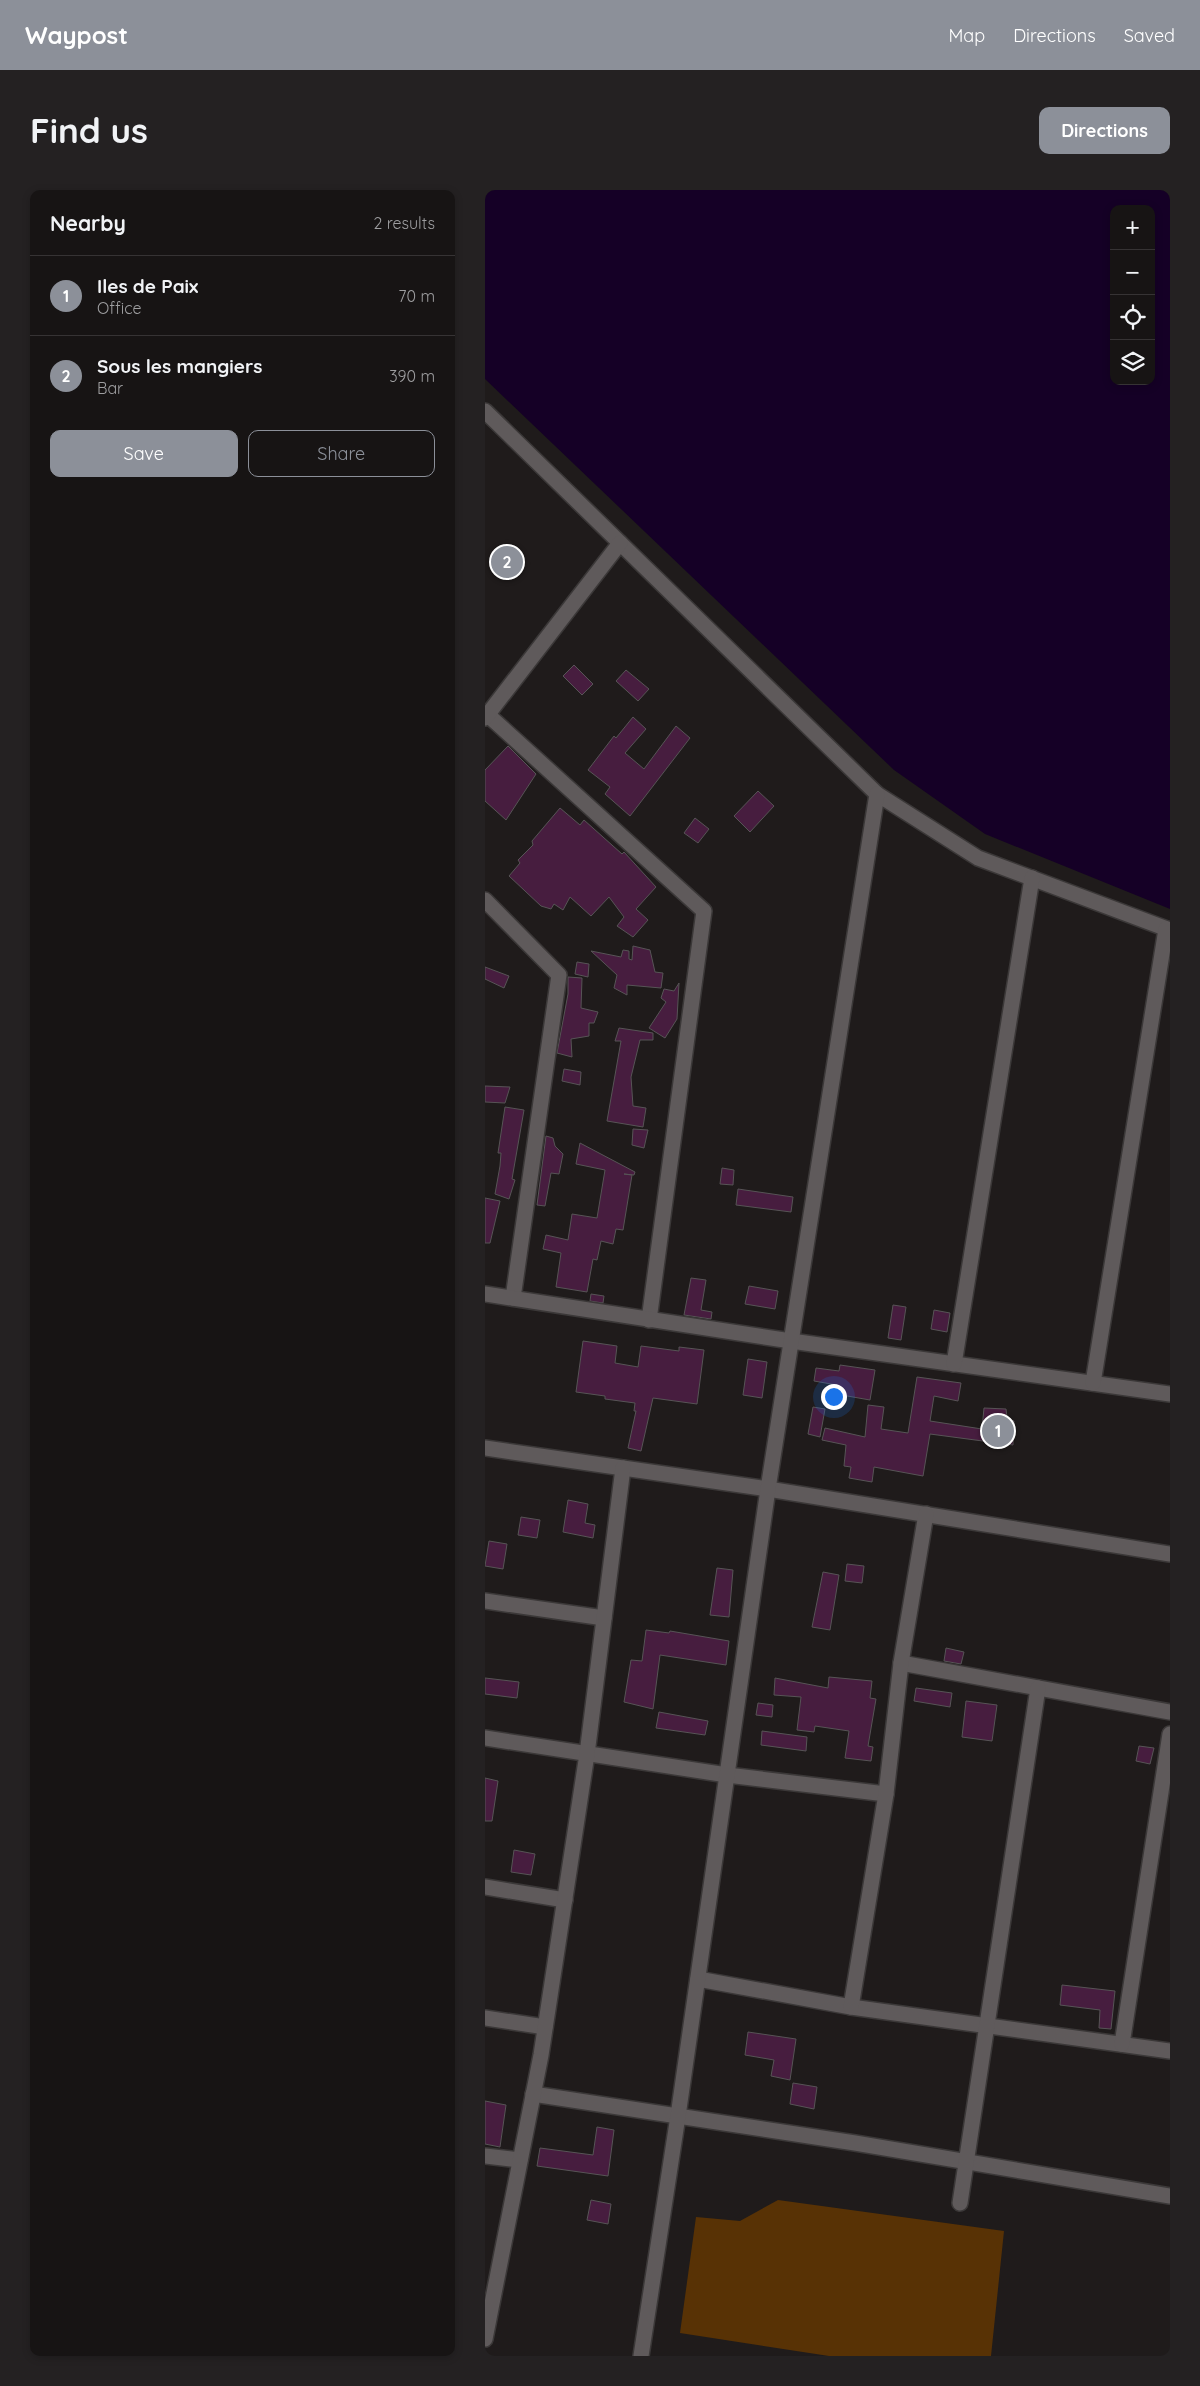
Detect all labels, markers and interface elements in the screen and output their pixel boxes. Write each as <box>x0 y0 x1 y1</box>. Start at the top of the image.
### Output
text: Waypost <box>25 20 128 50</box>
text: Map <box>948 24 985 47</box>
text: Directions <box>1013 24 1096 47</box>
text: Saved <box>1124 24 1175 47</box>
button: Directions <box>1039 107 1170 154</box>
text: Find us <box>30 108 148 152</box>
map controls <box>1110 205 1155 385</box>
button: + <box>1110 205 1155 250</box>
text: Nearby <box>50 210 126 236</box>
text: 2 results <box>373 213 435 233</box>
button: − <box>1110 250 1155 295</box>
text: Iles de Paix <box>97 274 198 298</box>
text: 1 <box>63 286 69 306</box>
text: 70 m <box>398 286 435 306</box>
button: locate <box>1110 295 1155 340</box>
text: Office <box>97 298 142 318</box>
button: layers <box>1110 340 1155 385</box>
text: Sous les mangiers <box>97 354 262 378</box>
text: 2 <box>61 366 71 386</box>
text: 390 m <box>389 366 435 386</box>
text: Bar <box>97 378 123 398</box>
button: Save <box>50 430 238 477</box>
button: Share <box>248 430 435 477</box>
pin: 2 <box>491 543 523 581</box>
your location <box>821 1384 847 1410</box>
pin: 1 <box>982 1412 1014 1450</box>

